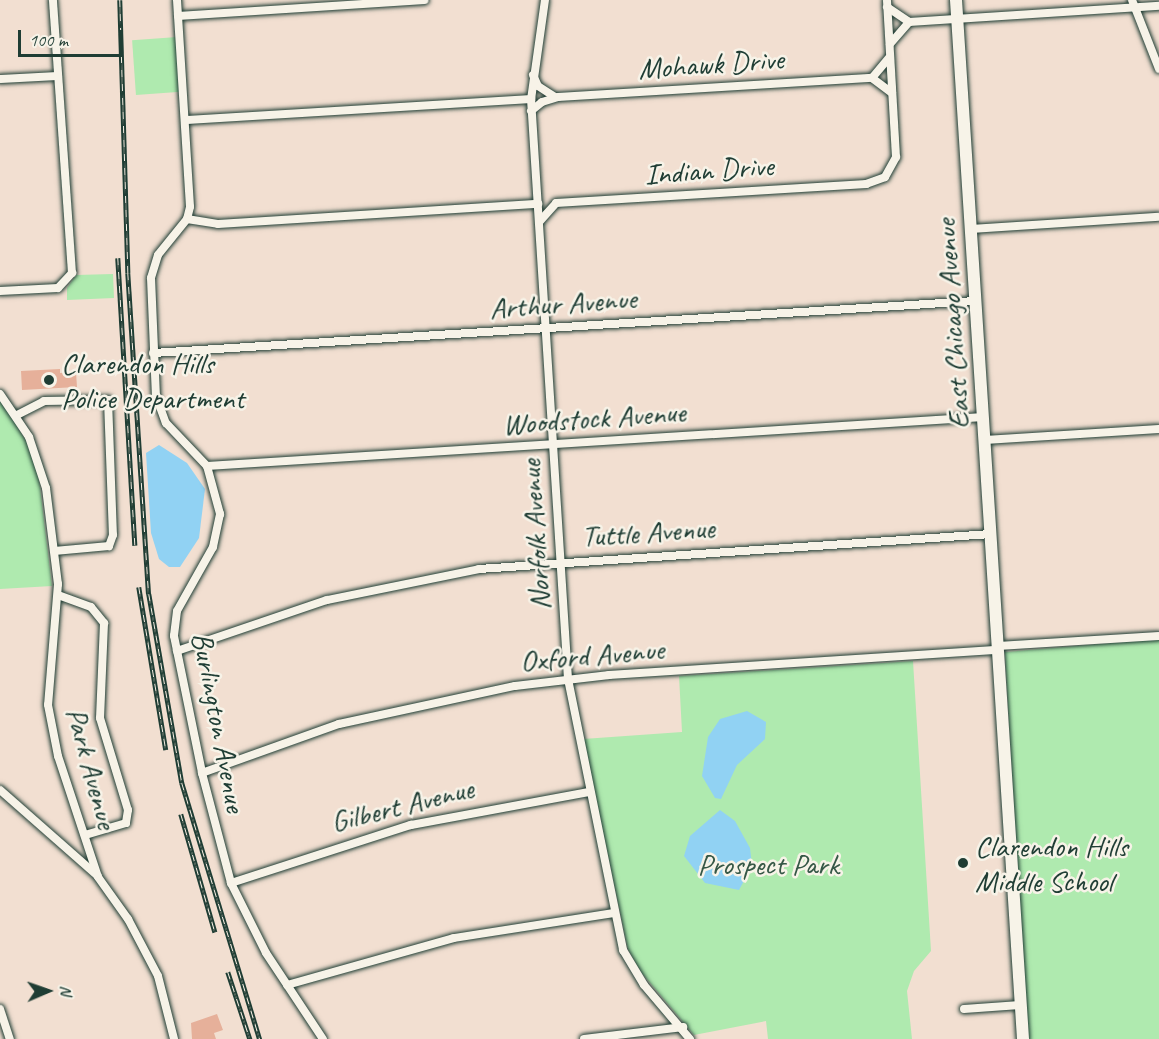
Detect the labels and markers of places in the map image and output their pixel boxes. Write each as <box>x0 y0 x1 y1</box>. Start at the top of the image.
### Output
place label: Clarendon Hills Police Department <box>61 345 244 416</box>
marker: Clarendon Hills Police Department <box>42 373 56 387</box>
place label: Clarendon Hills Middle School <box>975 828 1128 898</box>
marker: Clarendon Hills Middle School <box>956 856 970 870</box>

